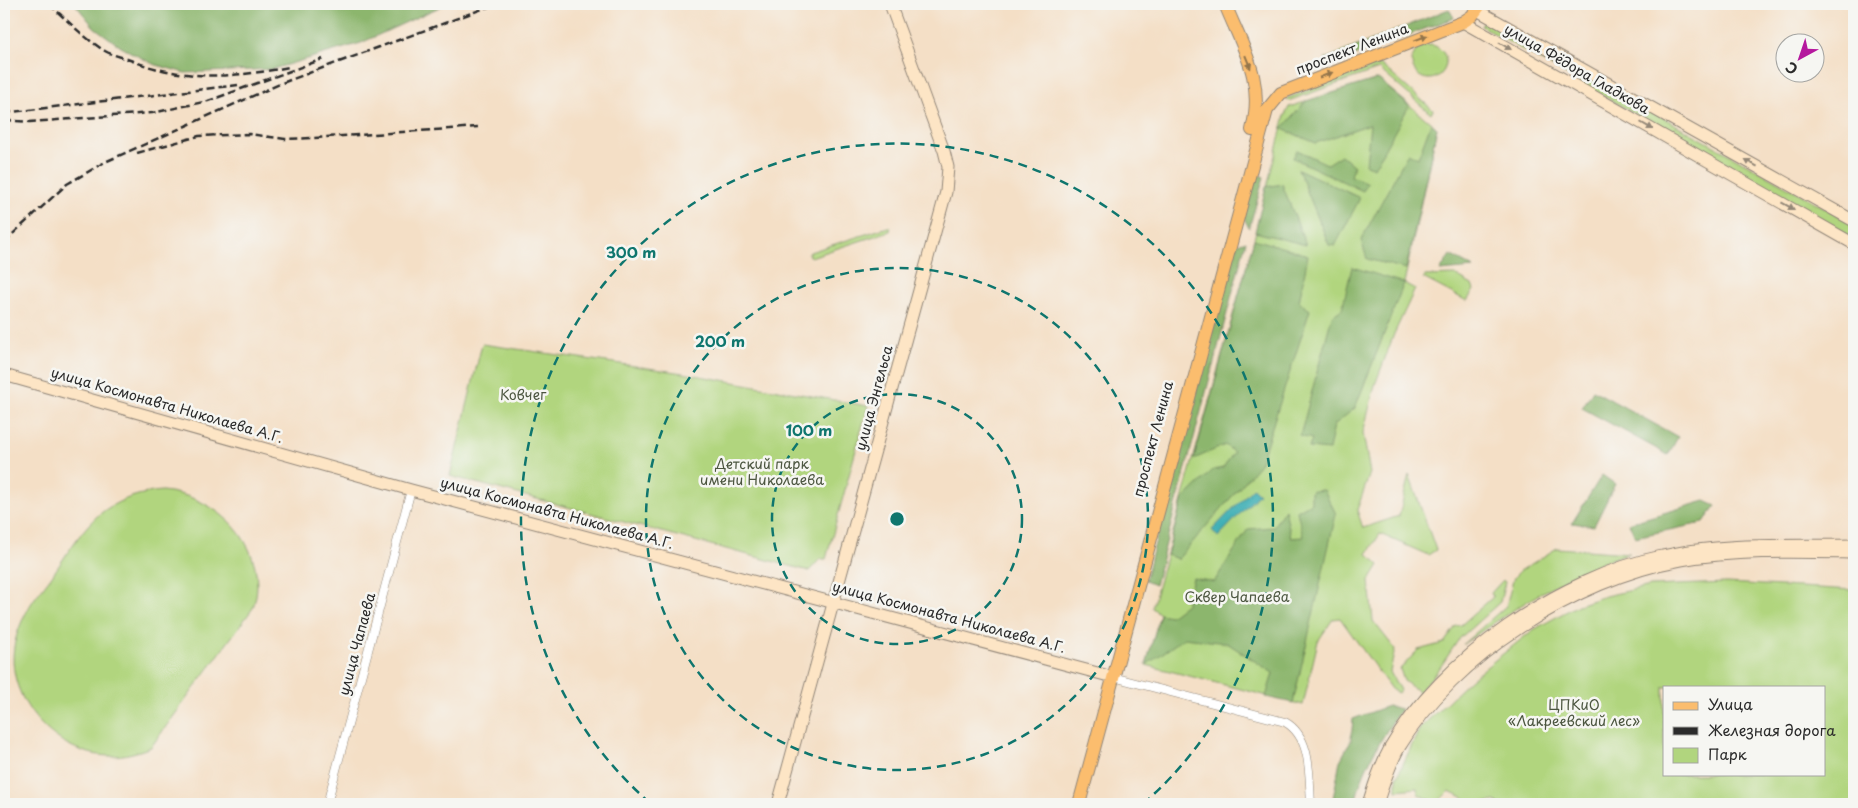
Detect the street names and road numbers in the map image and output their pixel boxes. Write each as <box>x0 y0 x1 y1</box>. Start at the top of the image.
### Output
street label: проспект Ленина <box>1292 17 1411 80</box>
street label: улица Фёдора Гладкова <box>1501 18 1654 119</box>
street label: улица Энгельса <box>849 343 898 453</box>
street label: улица Космонавта Николаева А.Г. <box>49 361 286 448</box>
street label: проспект Ленина <box>1127 378 1178 499</box>
street label: улица Космонавта Николаева А.Г. <box>438 471 676 554</box>
street label: улица Космонавта Николаева А.Г. <box>830 575 1068 658</box>
street label: улица Чапаева <box>333 590 380 698</box>

